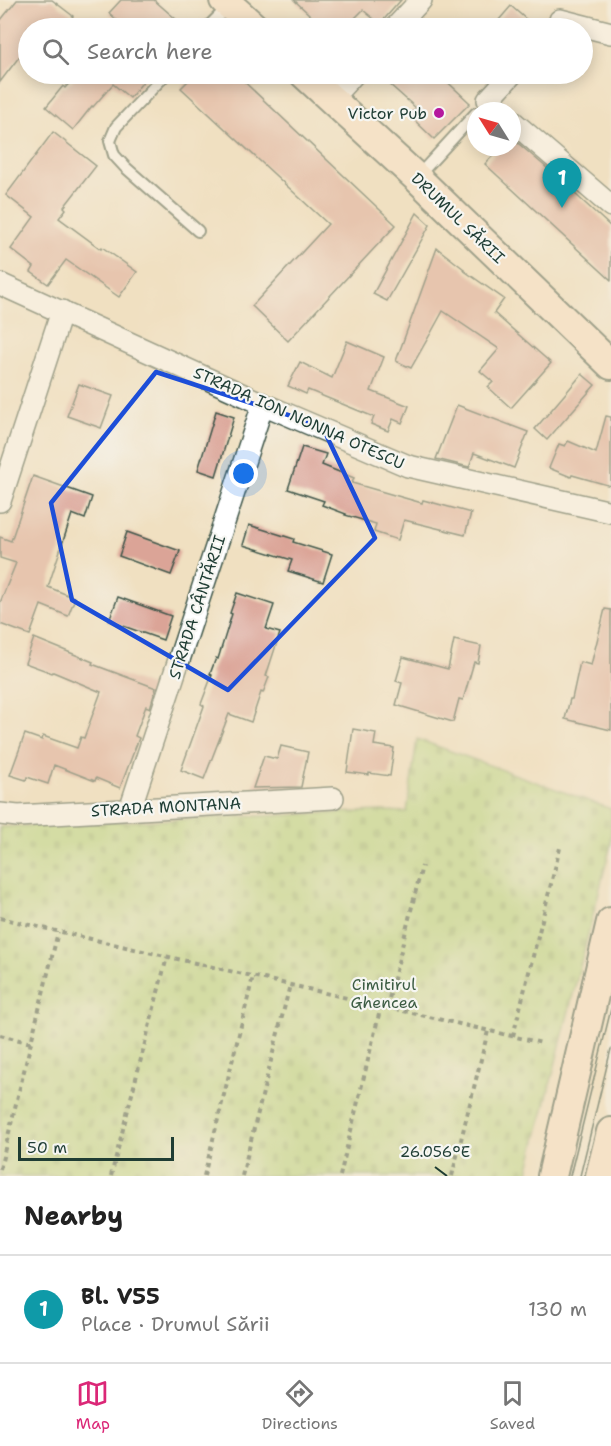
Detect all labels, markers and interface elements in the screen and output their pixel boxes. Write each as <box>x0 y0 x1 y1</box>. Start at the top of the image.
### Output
search box <box>18 18 593 84</box>
icon: search <box>39 35 72 68</box>
text: Search here <box>87 37 213 66</box>
north arrow <box>467 102 521 156</box>
place label: Victor Pub <box>348 103 427 124</box>
marker: Victor Pub <box>432 106 446 120</box>
pin: 1 <box>542 158 582 208</box>
street label: DRUMUL SĂRII <box>407 168 509 268</box>
street label: STRADA ION NONNA OTESCU <box>190 362 408 474</box>
your location <box>229 459 258 488</box>
street label: STRADA CÂNTĂRII <box>164 532 230 682</box>
street label: STRADA MONTANA <box>90 793 242 821</box>
park label: Cimitirul Ghencea <box>350 974 418 1013</box>
scale bar <box>18 1134 174 1162</box>
text: 50 m <box>27 1137 67 1158</box>
text: 26.056°E <box>400 1142 470 1162</box>
text: Nearby <box>24 1198 123 1233</box>
text: Bl. V55 <box>81 1282 160 1311</box>
text: 1 <box>39 1296 48 1322</box>
text: 130 m <box>528 1296 587 1322</box>
text: Place · Drumul Sării <box>81 1311 270 1337</box>
tab: Map <box>76 1377 110 1434</box>
tab: Directions <box>262 1377 338 1434</box>
tab: Saved <box>490 1377 535 1434</box>

